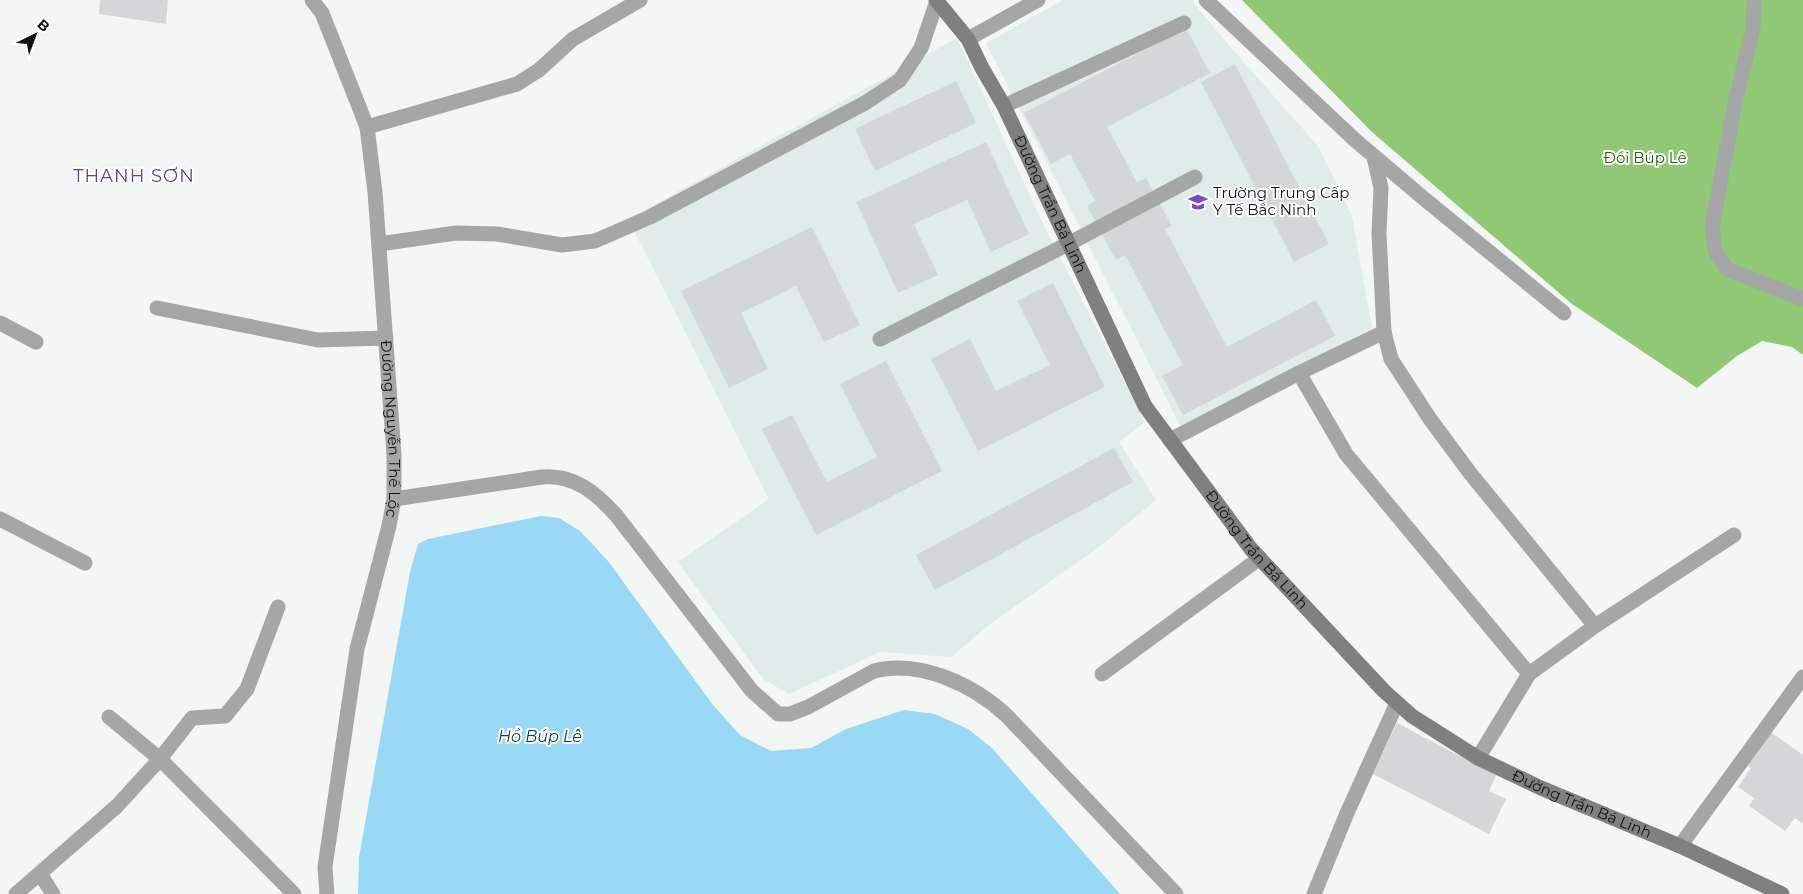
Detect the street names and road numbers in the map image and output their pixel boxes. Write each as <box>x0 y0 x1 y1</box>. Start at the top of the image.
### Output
street label: Đường Trần Bá Linh <box>1010 132 1091 276</box>
street label: Đường Nguyễn Thế Lộc <box>377 339 404 519</box>
street label: Đường Trần Bá Linh <box>1201 486 1312 613</box>
street label: Đường Trần Bá Linh <box>1509 766 1655 842</box>

